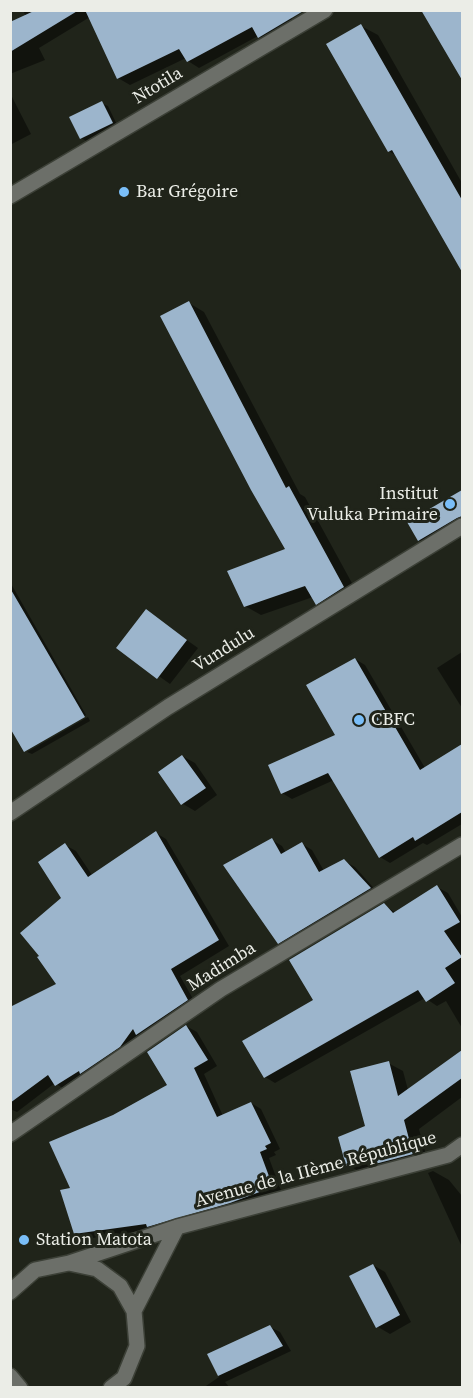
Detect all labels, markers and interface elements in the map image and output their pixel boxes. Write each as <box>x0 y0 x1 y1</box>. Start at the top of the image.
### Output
street label: Ntotila <box>129 63 187 109</box>
place label: Bar Grégoire <box>136 181 238 203</box>
marker: Bar Grégoire <box>117 185 131 199</box>
place label: Institut Vuluka Primaire <box>307 483 438 526</box>
marker: Institut Vuluka Primaire <box>443 497 457 511</box>
street label: Vundulu <box>189 623 259 677</box>
place label: CBFC <box>371 709 415 731</box>
marker: CBFC <box>352 713 366 727</box>
street label: Madimba <box>184 938 260 996</box>
street label: Avenue de la IIème République <box>193 1127 439 1213</box>
place label: Station Matota <box>36 1229 152 1251</box>
marker: Station Matota <box>17 1233 31 1247</box>

